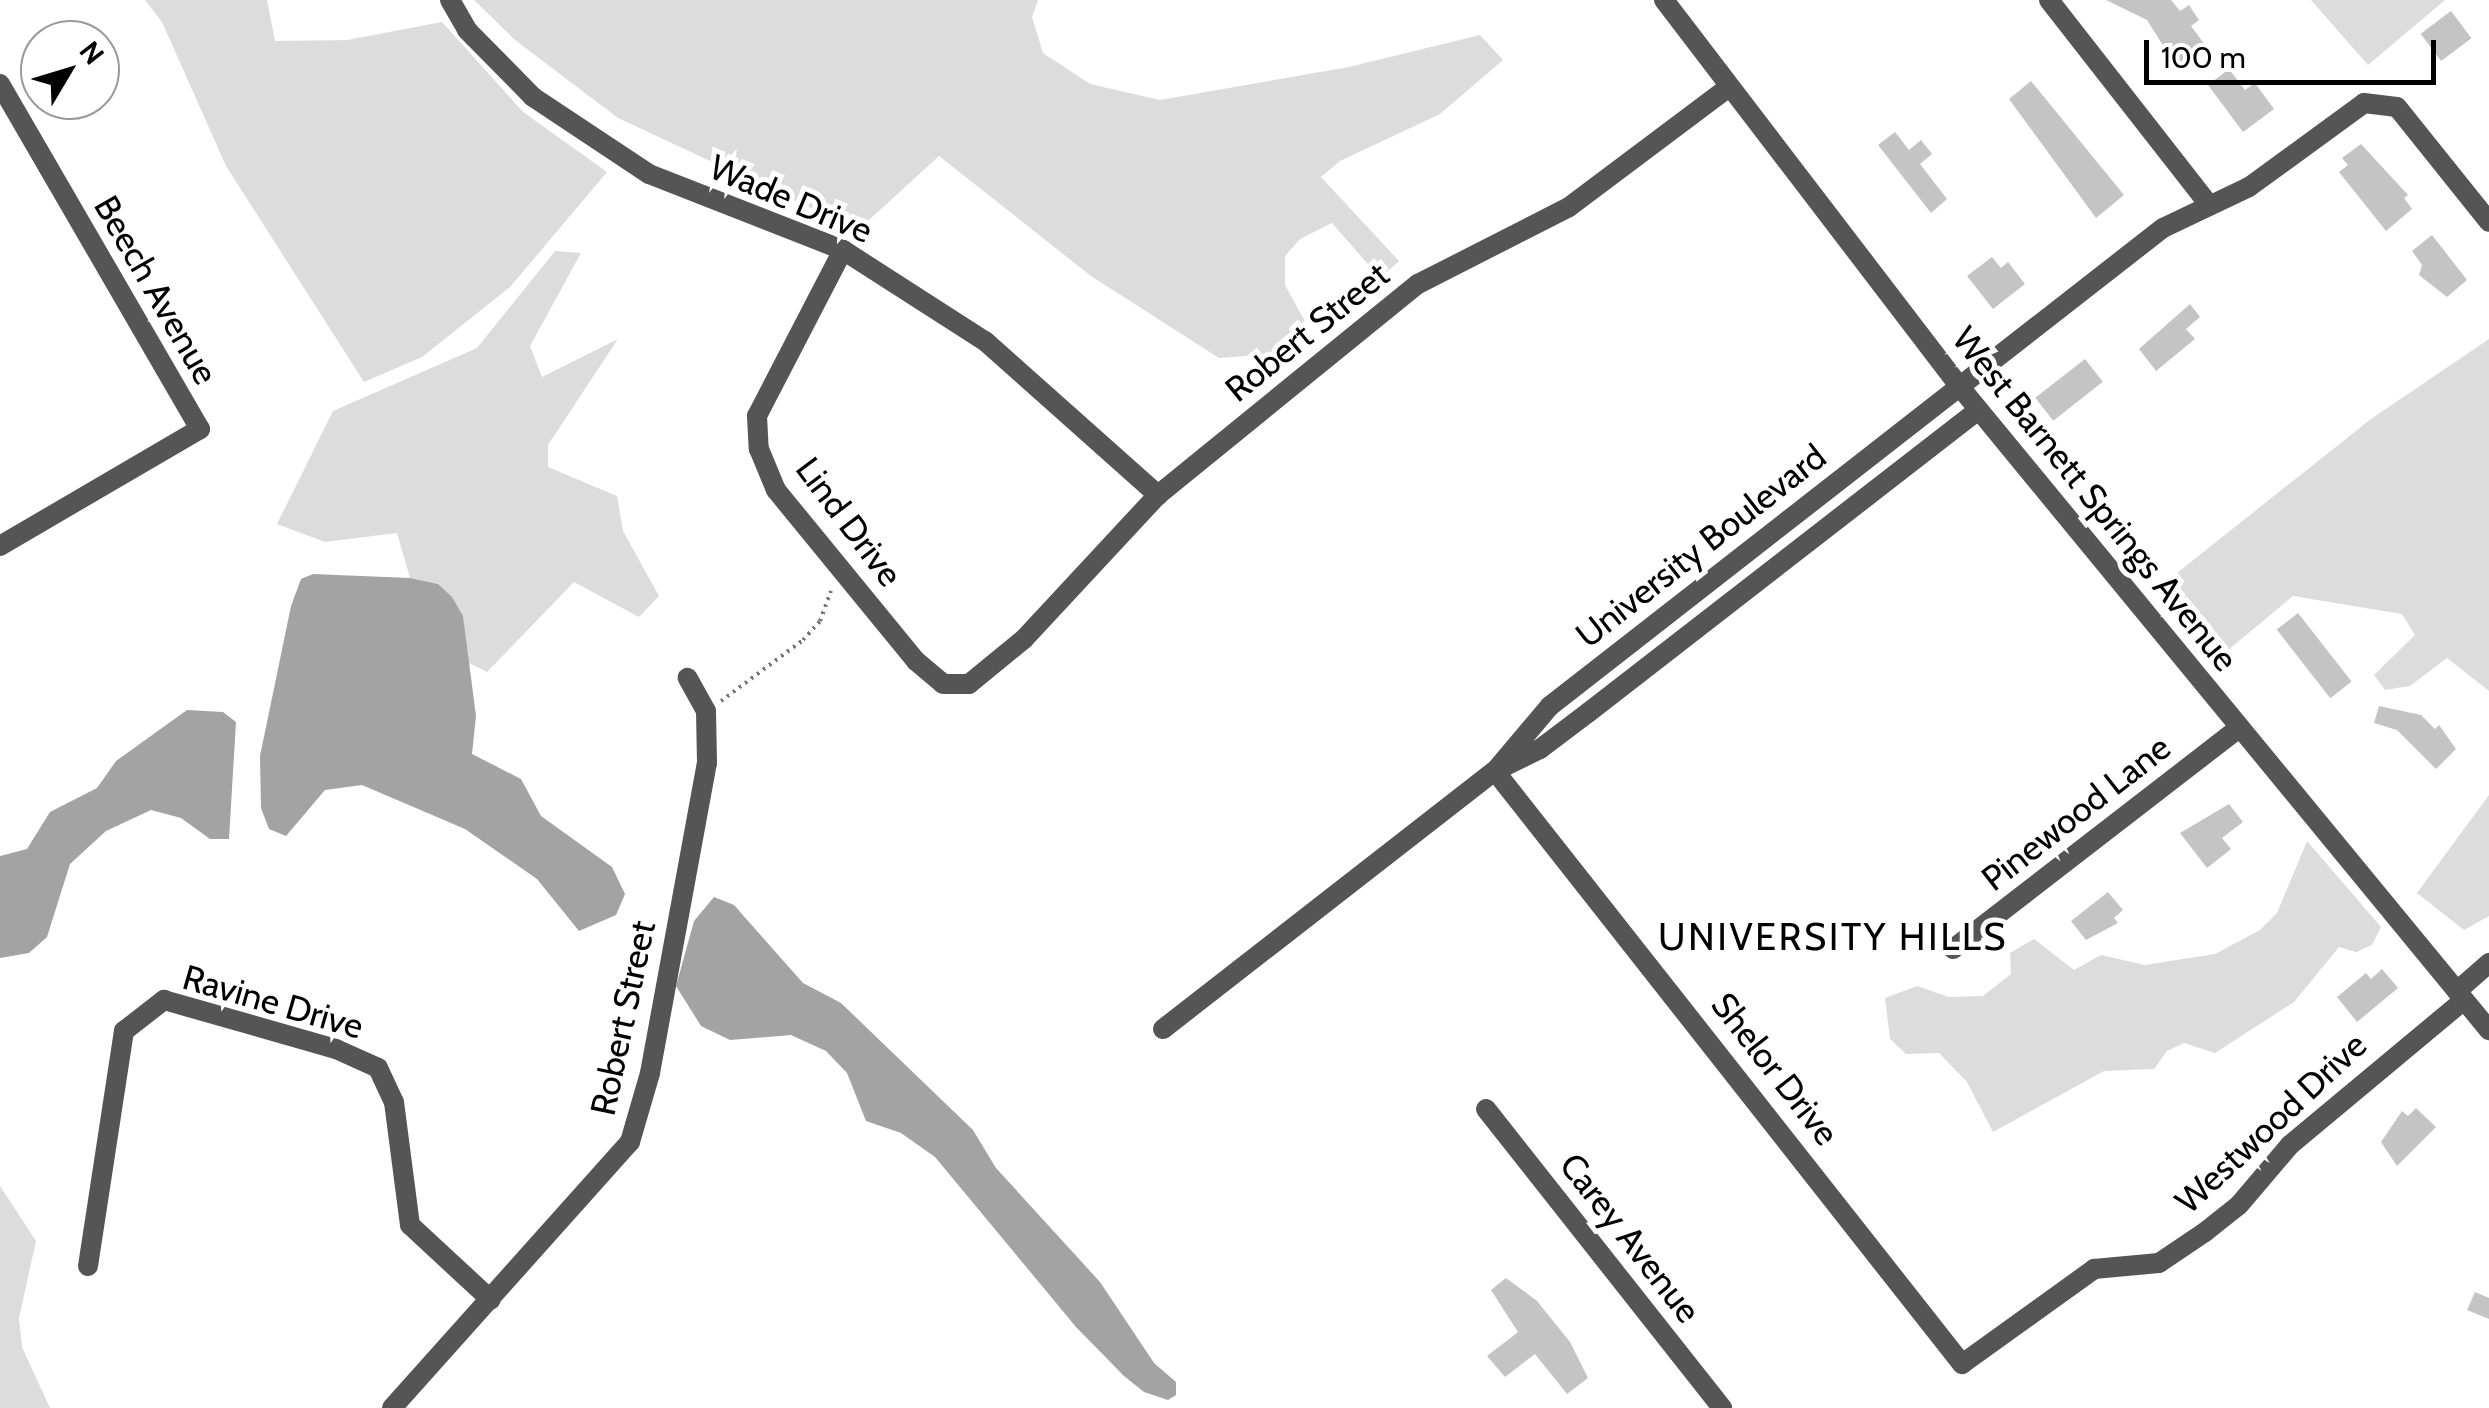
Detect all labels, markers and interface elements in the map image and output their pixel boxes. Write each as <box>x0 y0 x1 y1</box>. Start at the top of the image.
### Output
north arrow <box>20 20 120 120</box>
scale bar <box>2149 20 2442 82</box>
text: N <box>73 34 112 71</box>
text: 100 m <box>2161 39 2246 76</box>
street label: Wade Drive <box>704 146 878 252</box>
street label: Beech Avenue <box>85 188 227 392</box>
street label: Robert Street <box>1217 253 1397 411</box>
street label: West Barnett Springs Avenue <box>1943 319 2247 679</box>
street label: University Boulevard <box>1568 436 1834 656</box>
street label: Lind Drive <box>787 449 911 595</box>
street label: Pinewood Lane <box>1973 726 2179 900</box>
district label: UNIVERSITY HILLS <box>1658 914 2008 960</box>
street label: Robert Street <box>582 917 664 1119</box>
street label: Ravine Drive <box>178 956 368 1048</box>
street label: Shelor Drive <box>1702 984 1848 1154</box>
street label: Westwood Drive <box>2167 1024 2375 1222</box>
street label: Carey Avenue <box>1551 1145 1709 1331</box>

